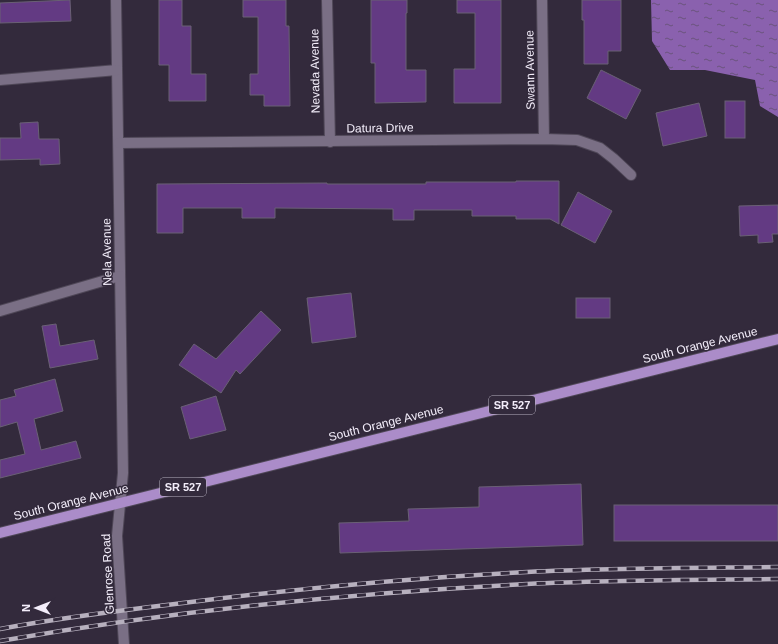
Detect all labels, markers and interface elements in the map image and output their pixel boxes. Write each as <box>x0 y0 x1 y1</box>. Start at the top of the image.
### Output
street label: Nevada Avenue <box>307 28 323 113</box>
street label: Swann Avenue <box>522 30 538 110</box>
street label: Datura Drive <box>346 120 414 136</box>
street label: Nela Avenue <box>99 218 115 286</box>
street label: South Orange Avenue <box>641 324 759 366</box>
road number: SR 527 <box>489 396 535 414</box>
street label: South Orange Avenue <box>327 402 445 444</box>
road number: SR 527 <box>160 478 206 496</box>
street label: South Orange Avenue <box>12 481 130 523</box>
street label: Glenrose Road <box>99 533 117 615</box>
north arrow <box>16 588 56 628</box>
text: N <box>20 604 32 612</box>

